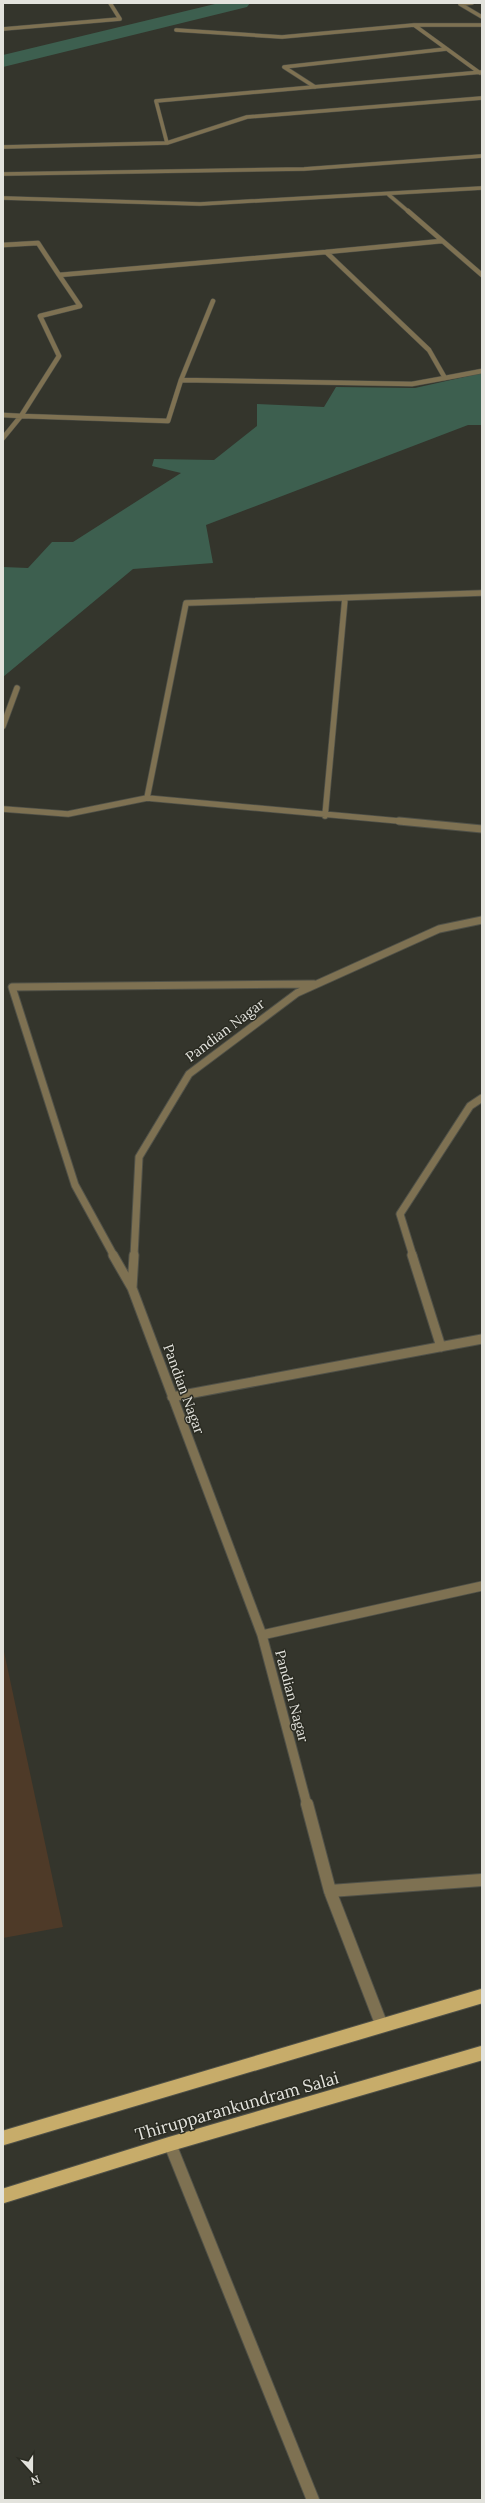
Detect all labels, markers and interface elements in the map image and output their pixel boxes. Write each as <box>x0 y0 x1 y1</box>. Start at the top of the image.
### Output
street label: Pandian Nagar <box>182 994 268 1066</box>
street label: Pandian Nagar <box>159 1341 209 1437</box>
street label: Pandian Nagar <box>271 1648 313 1744</box>
street label: Thirupparankundram Salai <box>133 2066 342 2146</box>
north arrow <box>12 2451 52 2491</box>
text: N <box>29 2472 42 2489</box>

